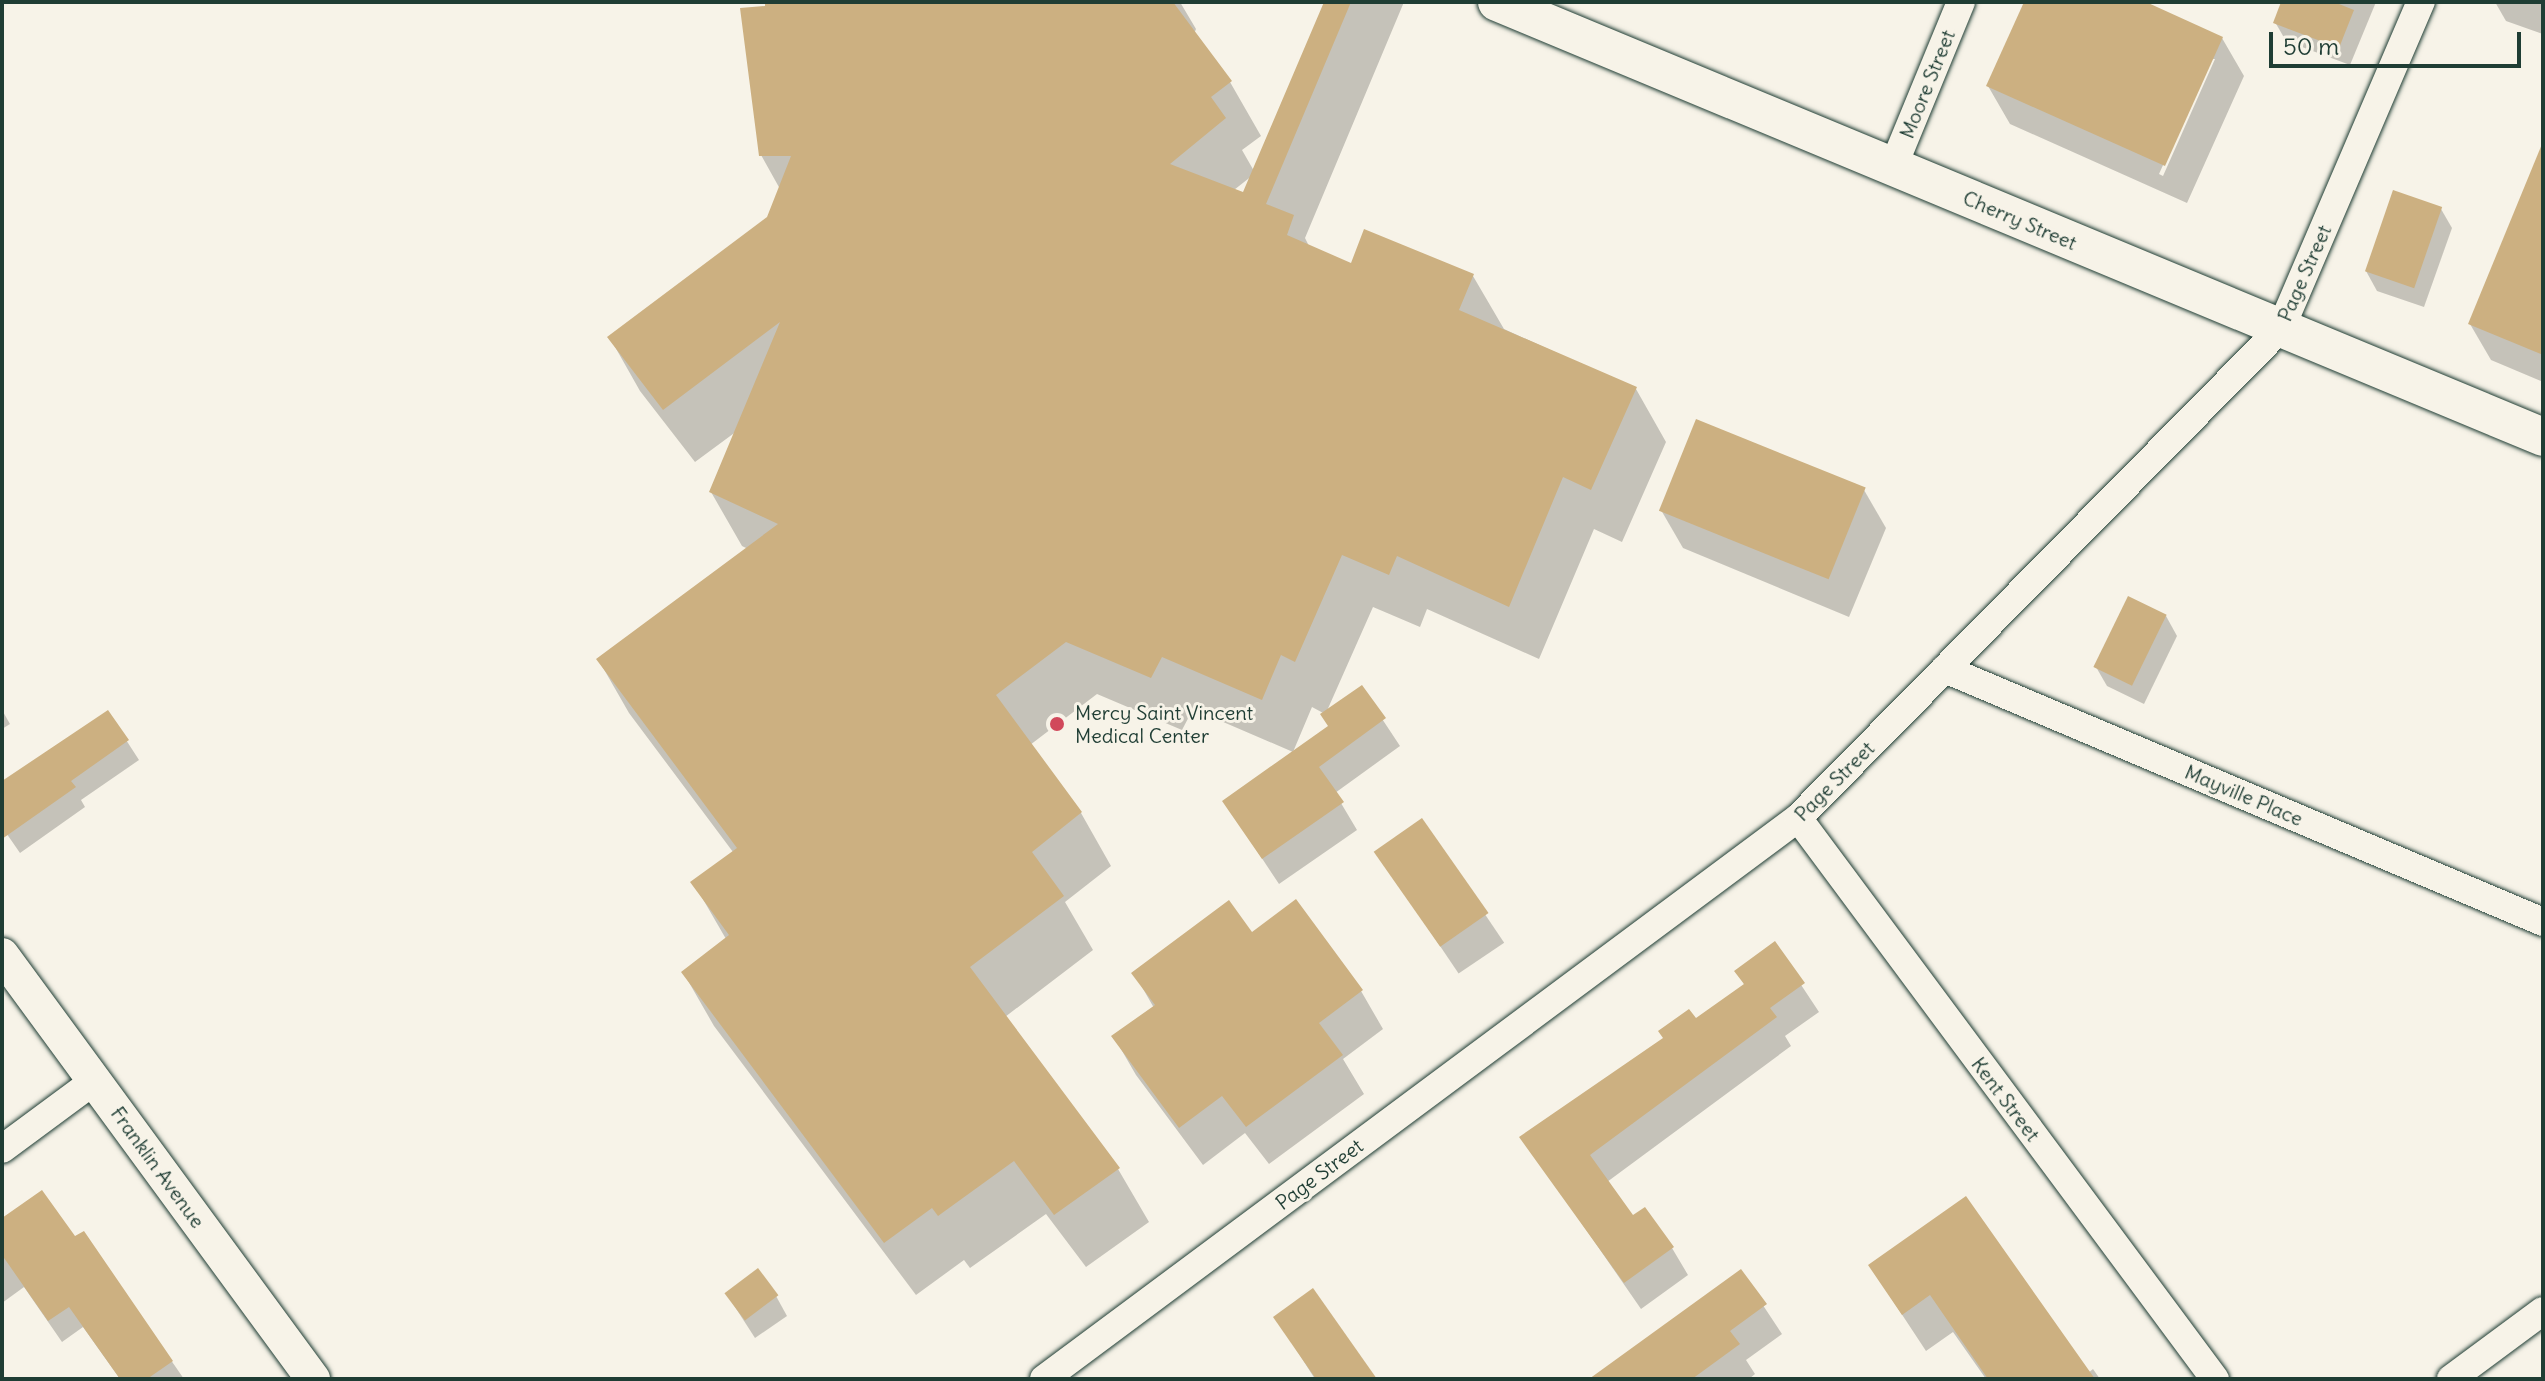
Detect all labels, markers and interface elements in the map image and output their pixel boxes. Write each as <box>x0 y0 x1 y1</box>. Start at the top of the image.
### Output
scale bar <box>2273 16 2525 66</box>
street label: Moore Street <box>1894 26 1960 142</box>
text: 50 m <box>2283 31 2339 61</box>
street label: Cherry Street <box>1959 185 2081 255</box>
street label: Page Street <box>2272 221 2336 325</box>
place label: Mercy Saint Vincent Medical Center <box>1075 700 1253 747</box>
marker: Mercy Saint Vincent Medical Center <box>1046 713 1068 735</box>
street label: Page Street <box>1789 736 1879 826</box>
street label: Mayville Place <box>2181 759 2307 831</box>
street label: Kent Street <box>1967 1052 2045 1146</box>
street label: Franklin Avenue <box>106 1102 210 1232</box>
street label: Page Street <box>1271 1133 1367 1215</box>

